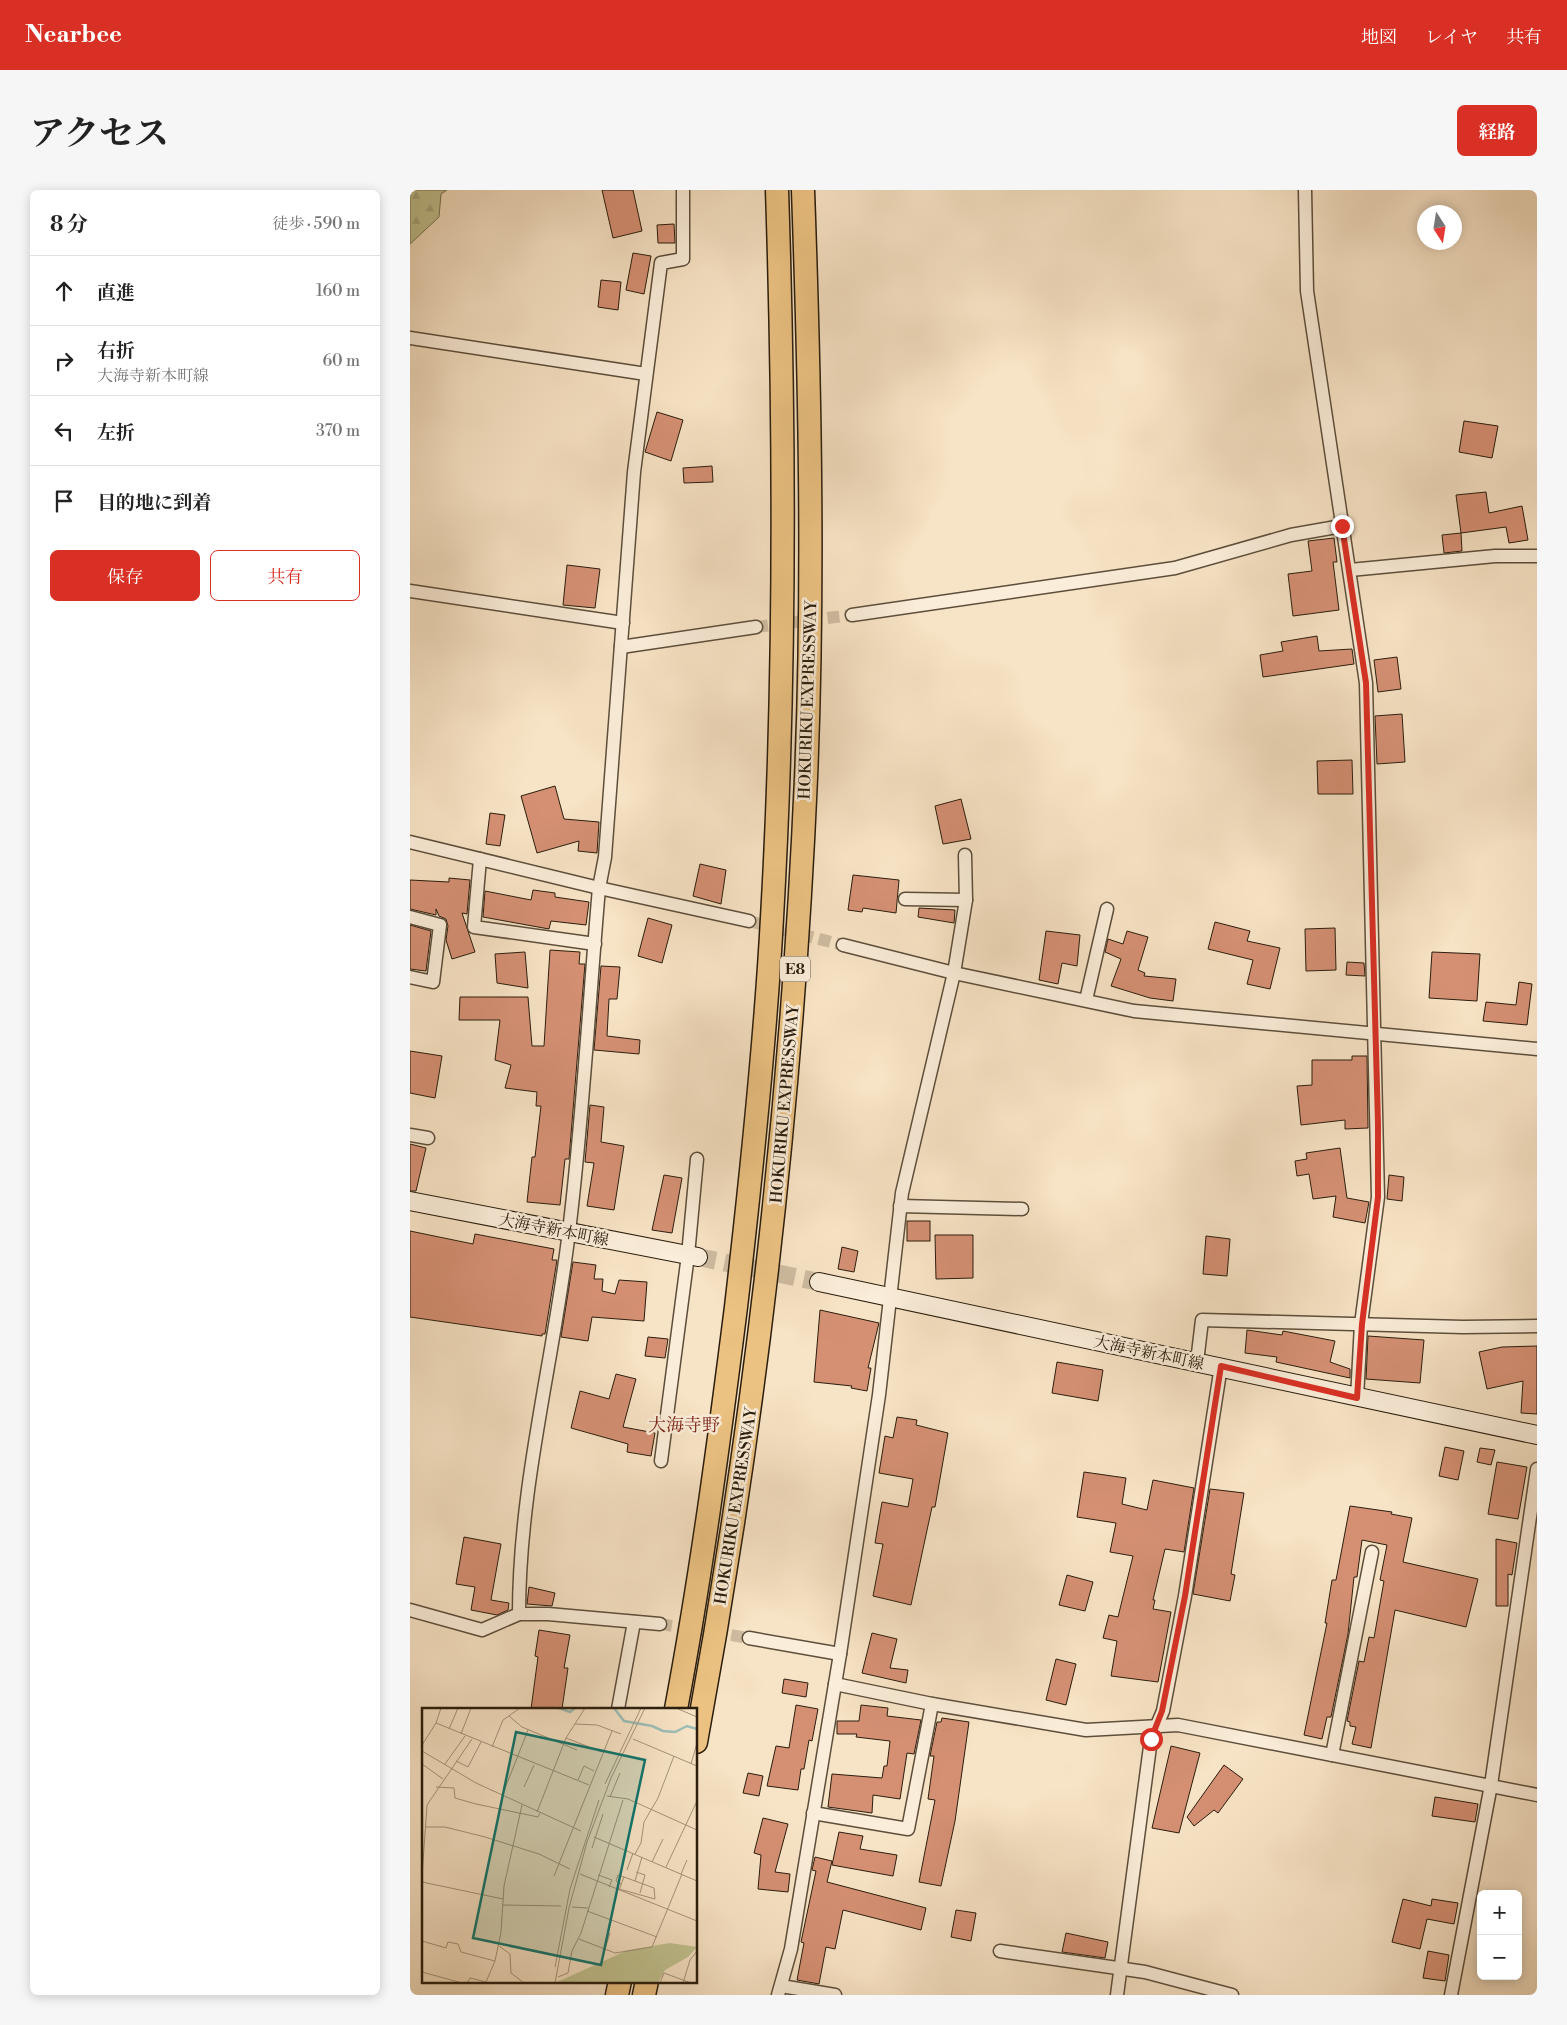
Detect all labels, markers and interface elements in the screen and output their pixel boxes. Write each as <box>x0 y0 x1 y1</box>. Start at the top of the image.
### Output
text: Nearbee <box>25 20 122 50</box>
text: 地図 <box>1361 26 1397 49</box>
text: レイヤ <box>1425 26 1478 49</box>
text: 共有 <box>1506 26 1542 49</box>
button: 経路 <box>1457 105 1537 156</box>
text: アクセス <box>30 113 169 156</box>
north arrow <box>1417 205 1462 250</box>
text: 8 分 <box>50 212 88 238</box>
text: 徒歩 · 590 m <box>272 214 360 234</box>
icon: ahead <box>50 277 78 305</box>
text: 直進 <box>97 281 135 305</box>
text: 160 m <box>316 281 360 301</box>
text: 右折 <box>97 339 135 363</box>
icon: right <box>50 347 78 375</box>
text: 60 m <box>322 351 360 371</box>
text: 大海寺新本町線 <box>97 366 209 386</box>
icon: left <box>50 417 78 445</box>
text: 左折 <box>97 421 135 445</box>
text: 370 m <box>316 421 360 441</box>
icon: arrive <box>50 487 78 515</box>
text: 目的地に到着 <box>97 491 211 515</box>
route end <box>1331 515 1354 538</box>
button: 保存 <box>50 550 200 601</box>
button: 共有 <box>210 550 360 601</box>
street label: HOKURIKU EXPRESSWAY <box>795 599 822 800</box>
road number: E8 <box>780 956 810 982</box>
street label: HOKURIKU EXPRESSWAY <box>766 1003 804 1204</box>
street label: 大海寺新本町線 <box>497 1209 611 1250</box>
street label: 大海寺新本町線 <box>1092 1332 1206 1374</box>
street label: HOKURIKU EXPRESSWAY <box>711 1405 762 1606</box>
district label: 大海寺野 <box>648 1414 720 1437</box>
inset map <box>422 1708 698 1982</box>
route start <box>1140 1728 1163 1751</box>
map controls <box>1477 1890 1522 1980</box>
button: + <box>1477 1890 1522 1935</box>
button: − <box>1477 1935 1522 1980</box>

